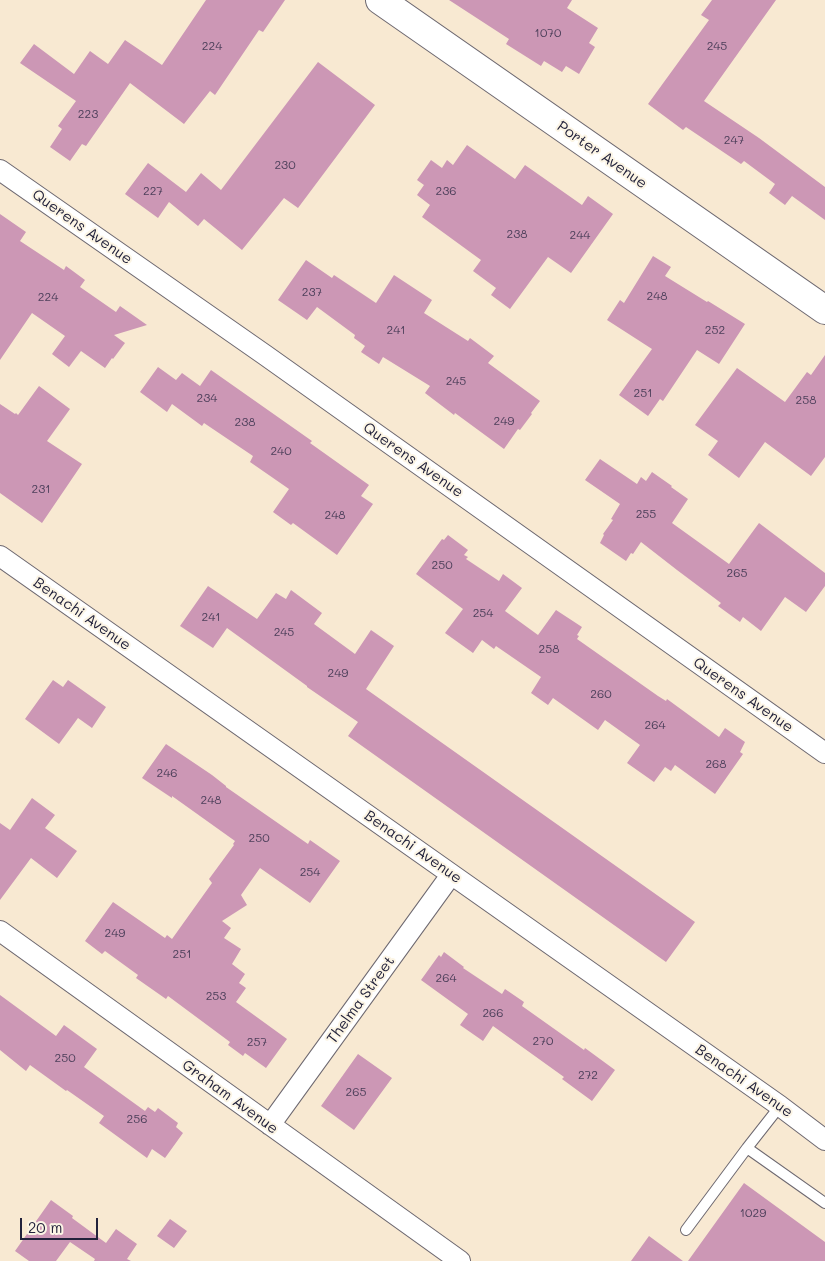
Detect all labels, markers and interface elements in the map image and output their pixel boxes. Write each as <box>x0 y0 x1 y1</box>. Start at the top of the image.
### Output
house number: 1070 <box>535 26 561 40</box>
house number: 224 <box>202 39 222 53</box>
house number: 245 <box>707 39 727 53</box>
house number: 223 <box>78 107 98 121</box>
street label: Porter Avenue <box>554 117 650 193</box>
house number: 247 <box>724 133 744 147</box>
house number: 230 <box>274 158 296 172</box>
house number: 227 <box>143 184 163 198</box>
house number: 236 <box>436 184 456 198</box>
street label: Querens Avenue <box>28 186 136 268</box>
house number: 238 <box>507 227 527 241</box>
house number: 244 <box>570 228 590 242</box>
house number: 237 <box>302 285 322 299</box>
house number: 248 <box>647 289 667 303</box>
house number: 224 <box>38 290 58 304</box>
house number: 241 <box>386 323 406 337</box>
house number: 252 <box>705 323 725 337</box>
house number: 245 <box>446 374 466 388</box>
house number: 251 <box>633 386 653 400</box>
house number: 234 <box>197 391 217 405</box>
house number: 258 <box>796 393 816 407</box>
house number: 249 <box>494 414 514 428</box>
house number: 238 <box>235 415 255 429</box>
street label: Querens Avenue <box>359 419 467 501</box>
house number: 240 <box>270 444 292 458</box>
house number: 231 <box>31 482 51 496</box>
house number: 255 <box>636 507 656 521</box>
house number: 248 <box>325 508 345 522</box>
house number: 250 <box>431 558 453 572</box>
house number: 265 <box>727 566 747 580</box>
street label: Benachi Avenue <box>30 574 134 654</box>
house number: 254 <box>473 606 493 620</box>
house number: 241 <box>201 610 221 624</box>
house number: 245 <box>274 625 294 639</box>
house number: 258 <box>539 642 559 656</box>
street label: Querens Avenue <box>689 654 797 736</box>
house number: 249 <box>328 666 348 680</box>
house number: 260 <box>590 687 612 701</box>
house number: 264 <box>645 718 665 732</box>
house number: 268 <box>705 757 727 771</box>
house number: 246 <box>157 766 177 780</box>
house number: 248 <box>201 793 221 807</box>
street label: Benachi Avenue <box>361 807 465 887</box>
house number: 250 <box>248 831 270 845</box>
house number: 254 <box>300 865 320 879</box>
house number: 249 <box>105 926 125 940</box>
house number: 251 <box>172 947 192 961</box>
street label: Thelma Street <box>323 953 399 1047</box>
house number: 264 <box>436 971 456 985</box>
house number: 253 <box>206 989 226 1003</box>
house number: 266 <box>482 1006 504 1020</box>
house number: 270 <box>533 1034 553 1048</box>
house number: 257 <box>247 1035 267 1049</box>
street label: Benachi Avenue <box>692 1041 796 1121</box>
house number: 250 <box>54 1051 76 1065</box>
street label: Graham Avenue <box>178 1056 282 1138</box>
house number: 272 <box>578 1068 598 1082</box>
house number: 265 <box>346 1085 366 1099</box>
house number: 256 <box>127 1112 147 1126</box>
house number: 1029 <box>740 1206 766 1220</box>
scale bar <box>22 1208 100 1240</box>
text: 20 m <box>28 1217 62 1237</box>

